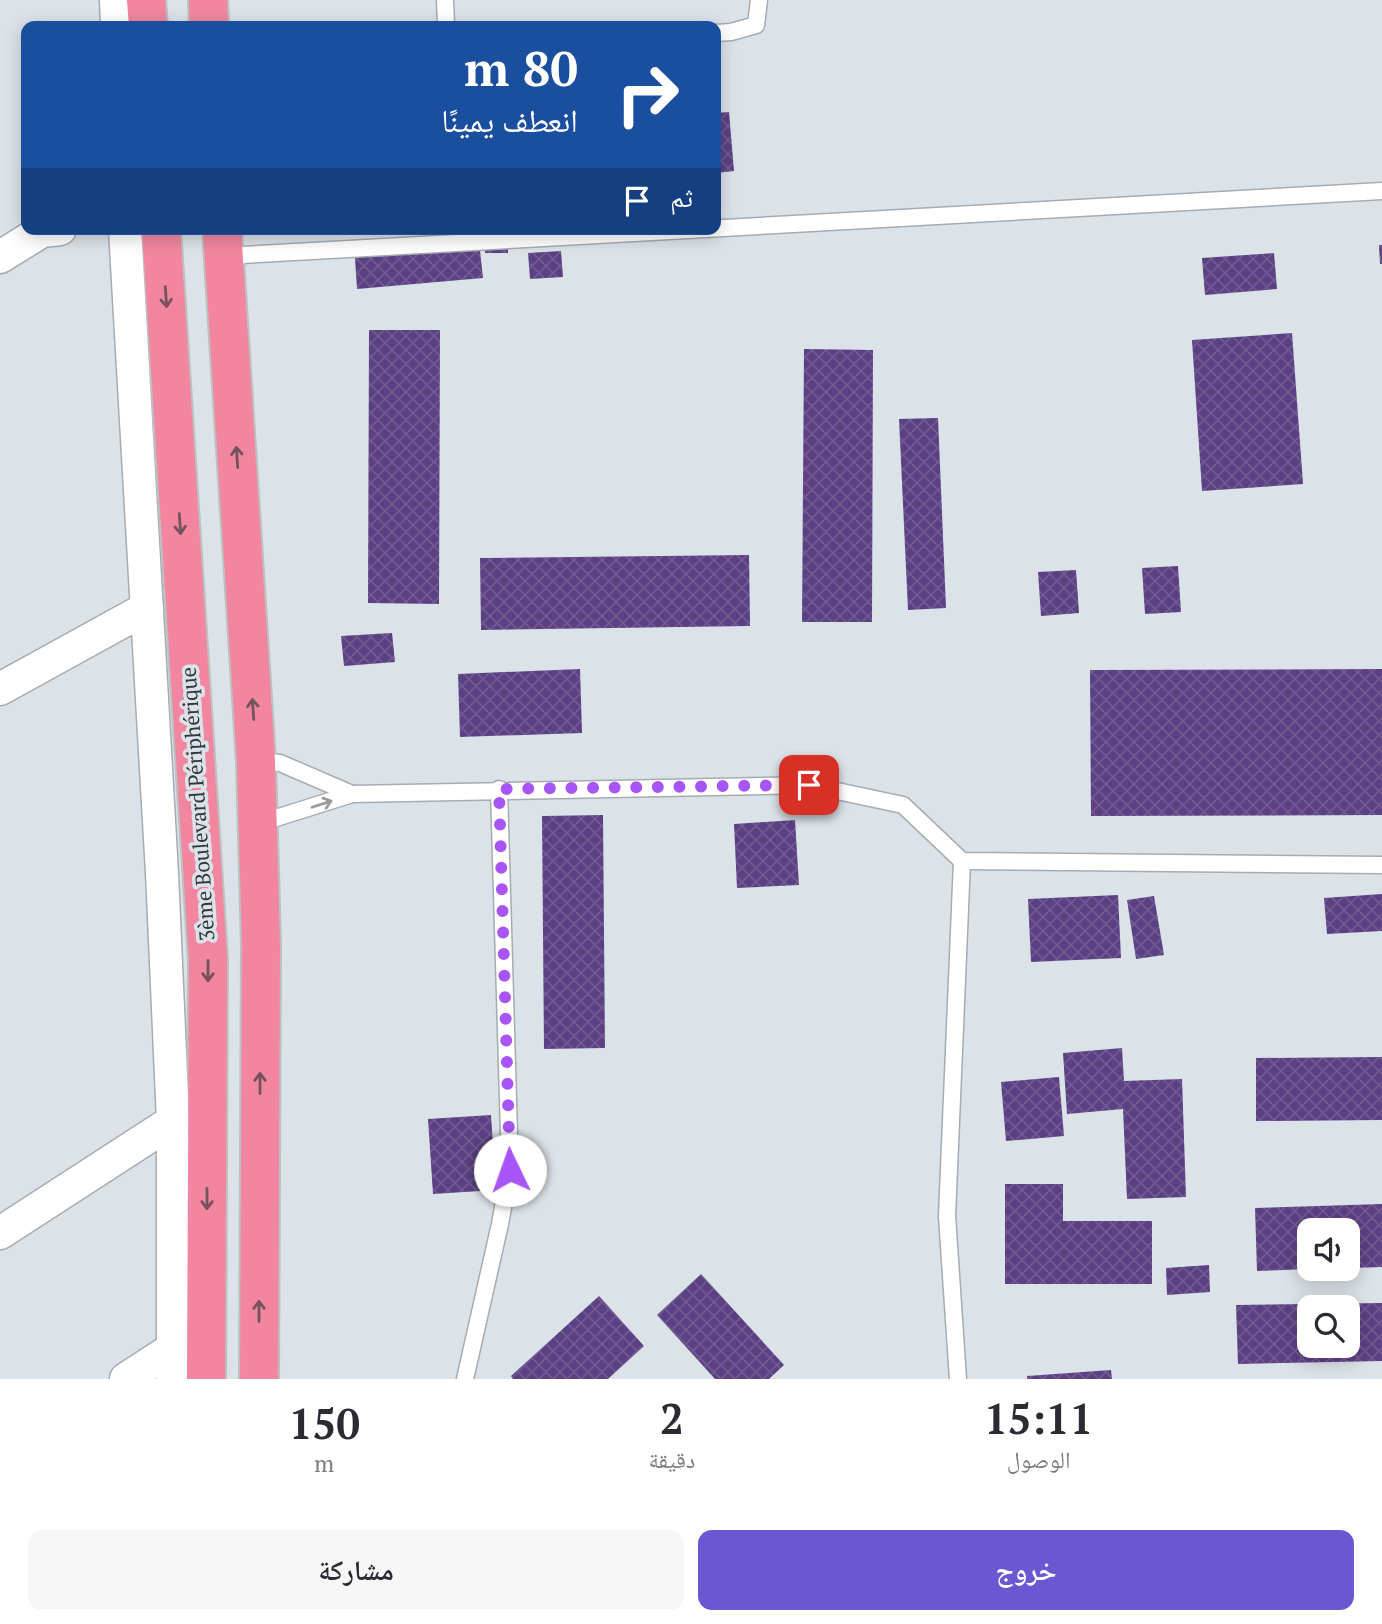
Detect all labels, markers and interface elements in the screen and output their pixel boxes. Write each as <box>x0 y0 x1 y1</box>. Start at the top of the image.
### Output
text: 80 m <box>464 35 578 100</box>
icon: right <box>602 49 693 140</box>
text: انعطف يمينًا <box>441 99 578 141</box>
text: ثم <box>670 180 693 214</box>
icon: arrive <box>618 182 656 220</box>
one-way arrow <box>159 286 172 309</box>
one-way arrow <box>230 446 243 469</box>
one-way arrow <box>174 513 187 535</box>
street label: 3ème Boulevard Périphérique <box>173 666 221 942</box>
one-way arrow <box>246 698 259 721</box>
pin <box>779 755 839 815</box>
icon: arrive <box>790 766 828 804</box>
one-way arrow <box>311 796 333 809</box>
one-way arrow <box>201 960 215 983</box>
one-way arrow <box>253 1072 267 1095</box>
position arrow <box>473 1133 547 1207</box>
one-way arrow <box>200 1187 214 1210</box>
map controls <box>1297 1218 1360 1358</box>
button: sound <box>1297 1218 1360 1281</box>
button: search <box>1297 1295 1360 1358</box>
one-way arrow <box>252 1300 266 1323</box>
text: 2 <box>660 1390 684 1446</box>
text: 15:11 <box>984 1390 1093 1446</box>
text: 150 <box>289 1395 360 1451</box>
text: دقيقة <box>649 1444 695 1475</box>
text: الوصول <box>1007 1444 1070 1475</box>
text: m <box>314 1448 334 1479</box>
button: مشاركة <box>28 1530 684 1610</box>
button: خروج <box>698 1530 1354 1610</box>

